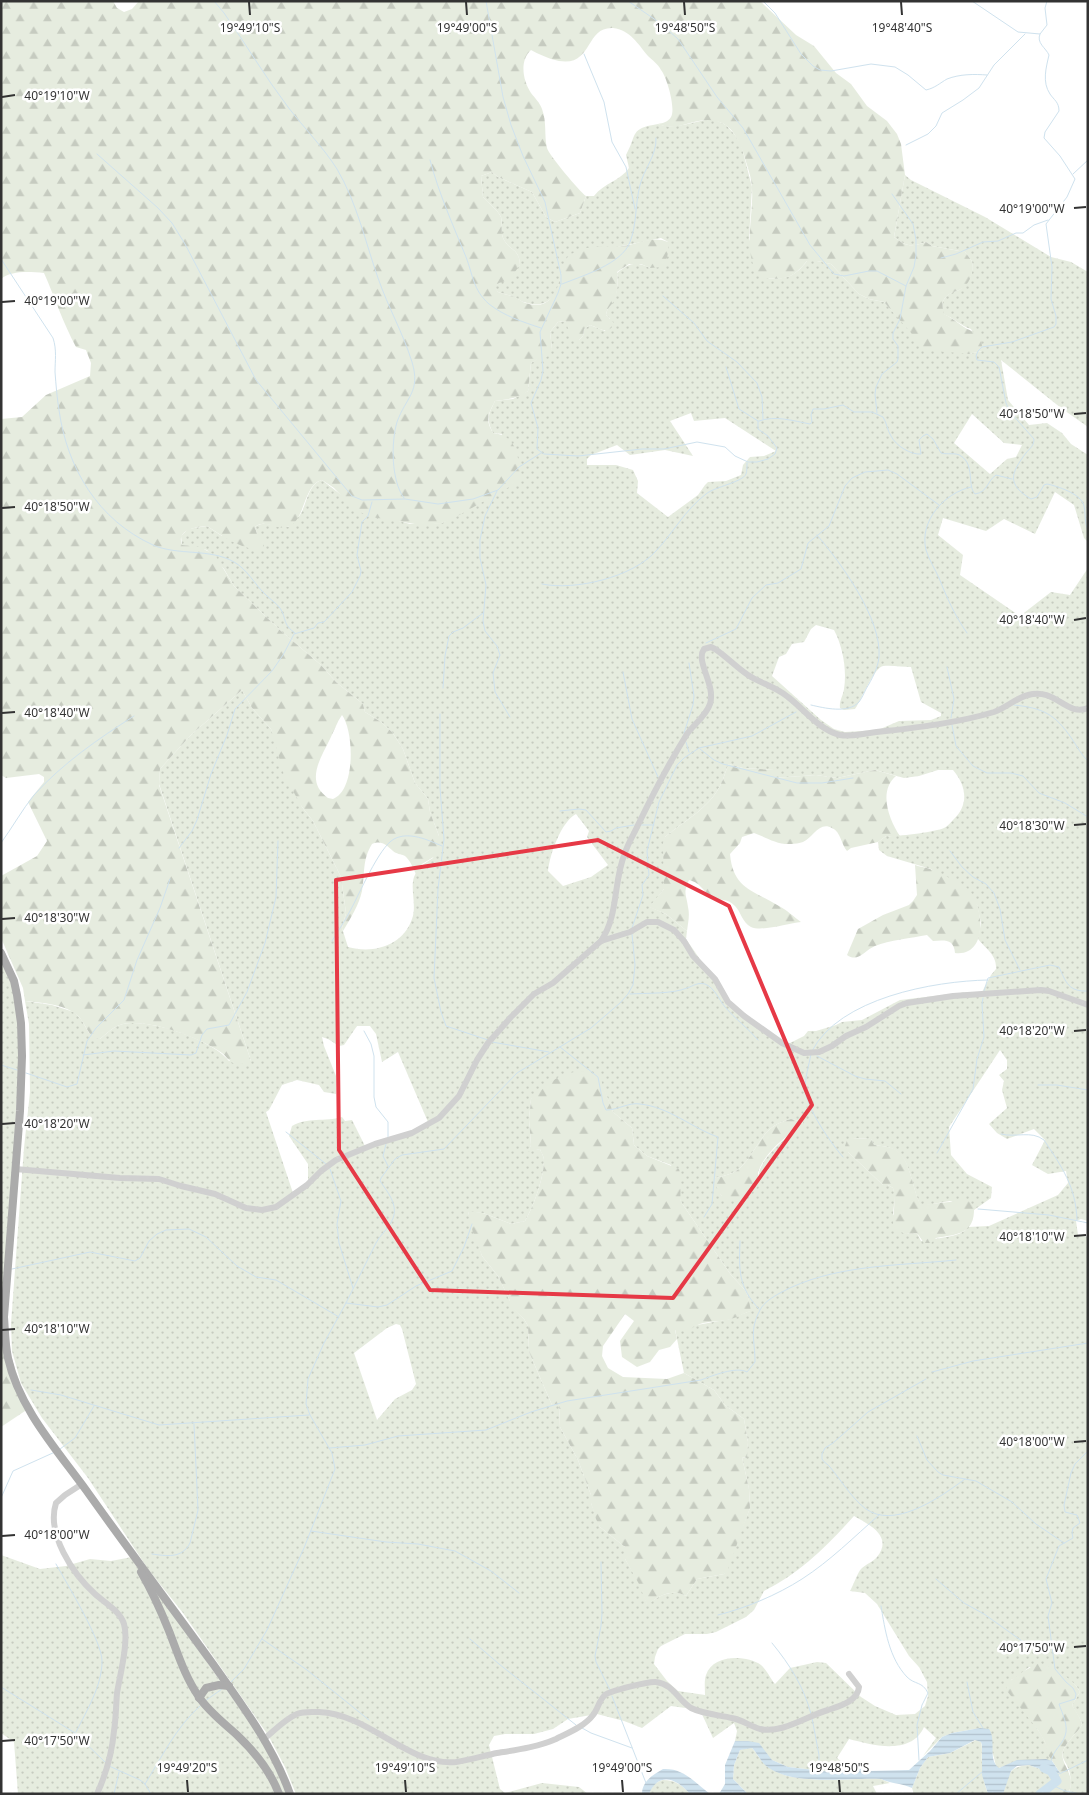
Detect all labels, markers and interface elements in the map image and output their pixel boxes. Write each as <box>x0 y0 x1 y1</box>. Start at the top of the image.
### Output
text: 19°49'10"S <box>220 19 281 36</box>
text: 19°49'00"S <box>437 19 498 36</box>
text: 19°48'50"S <box>655 19 716 36</box>
text: 19°48'40"S <box>872 19 933 36</box>
text: 40°19'10"W <box>24 87 90 104</box>
text: 40°19'00"W <box>999 200 1065 217</box>
text: 40°19'00"W <box>24 292 90 309</box>
text: 40°18'50"W <box>999 405 1065 422</box>
text: 40°18'50"W <box>24 498 90 515</box>
text: 40°18'40"W <box>999 611 1065 628</box>
text: 40°18'40"W <box>24 704 90 721</box>
text: 40°18'30"W <box>999 817 1065 834</box>
text: 40°18'30"W <box>24 909 90 926</box>
text: 40°18'20"W <box>999 1022 1065 1039</box>
text: 40°18'20"W <box>24 1115 90 1132</box>
text: 40°18'10"W <box>999 1228 1065 1245</box>
text: 40°18'10"W <box>24 1320 90 1337</box>
text: 40°18'00"W <box>999 1433 1065 1450</box>
text: 40°18'00"W <box>24 1526 90 1543</box>
text: 40°17'50"W <box>999 1639 1065 1656</box>
text: 40°17'50"W <box>24 1732 90 1749</box>
text: 19°49'20"S <box>157 1759 218 1776</box>
text: 19°49'10"S <box>375 1759 436 1776</box>
text: 19°49'00"S <box>592 1759 653 1776</box>
text: 19°48'50"S <box>809 1759 870 1776</box>

